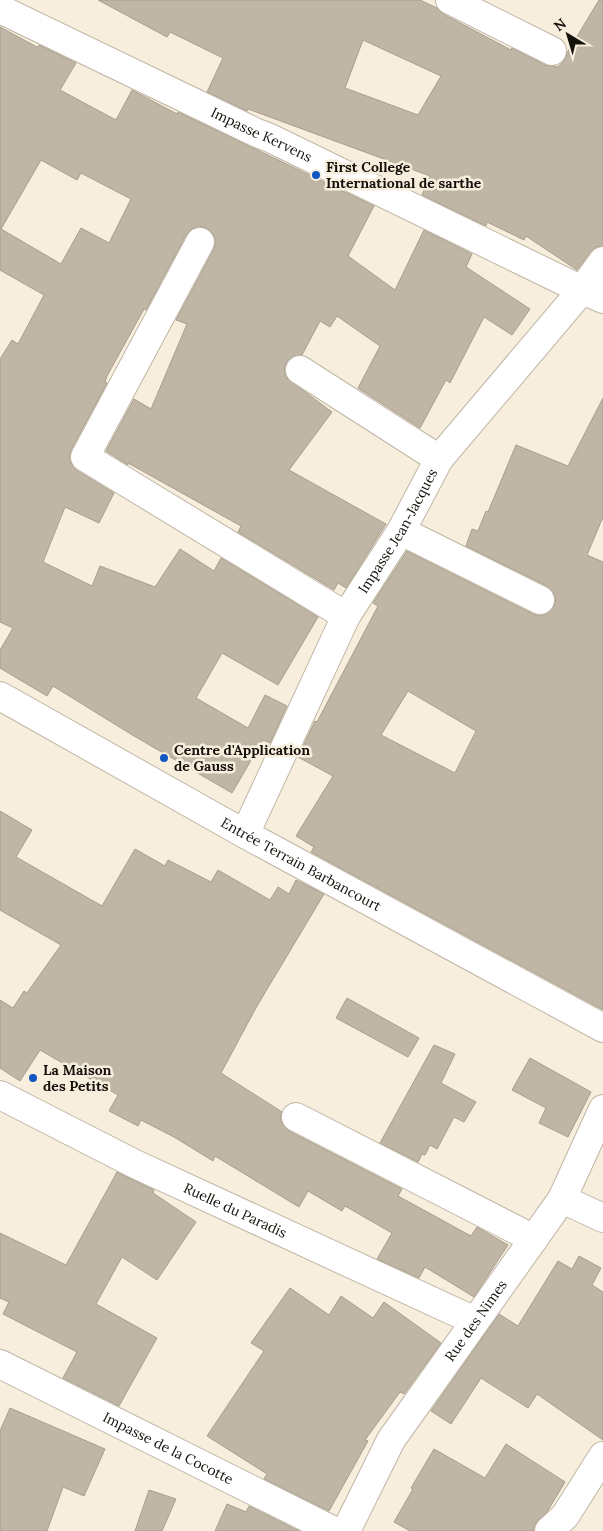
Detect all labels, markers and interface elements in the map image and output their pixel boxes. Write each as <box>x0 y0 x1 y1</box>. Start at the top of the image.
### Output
north arrow <box>543 10 593 60</box>
text: N <box>550 14 570 35</box>
street label: Impasse Kervens <box>208 103 315 166</box>
place label: First College International de sarthe <box>326 158 482 192</box>
marker: First College International de sarthe <box>310 169 322 181</box>
street label: Impasse Jean-Jacques <box>354 465 441 597</box>
place label: Centre d'Application de Gauss <box>174 741 310 775</box>
marker: Centre d'Application de Gauss <box>158 752 170 764</box>
street label: Entrée Terrain Barbancourt <box>218 813 385 915</box>
place label: La Maison des Petits <box>43 1061 112 1095</box>
marker: La Maison des Petits <box>27 1072 39 1084</box>
street label: Ruelle du Paradis <box>181 1179 290 1242</box>
street label: Rue des Nimes <box>441 1276 511 1365</box>
street label: Impasse de la Cocotte <box>100 1408 237 1488</box>

